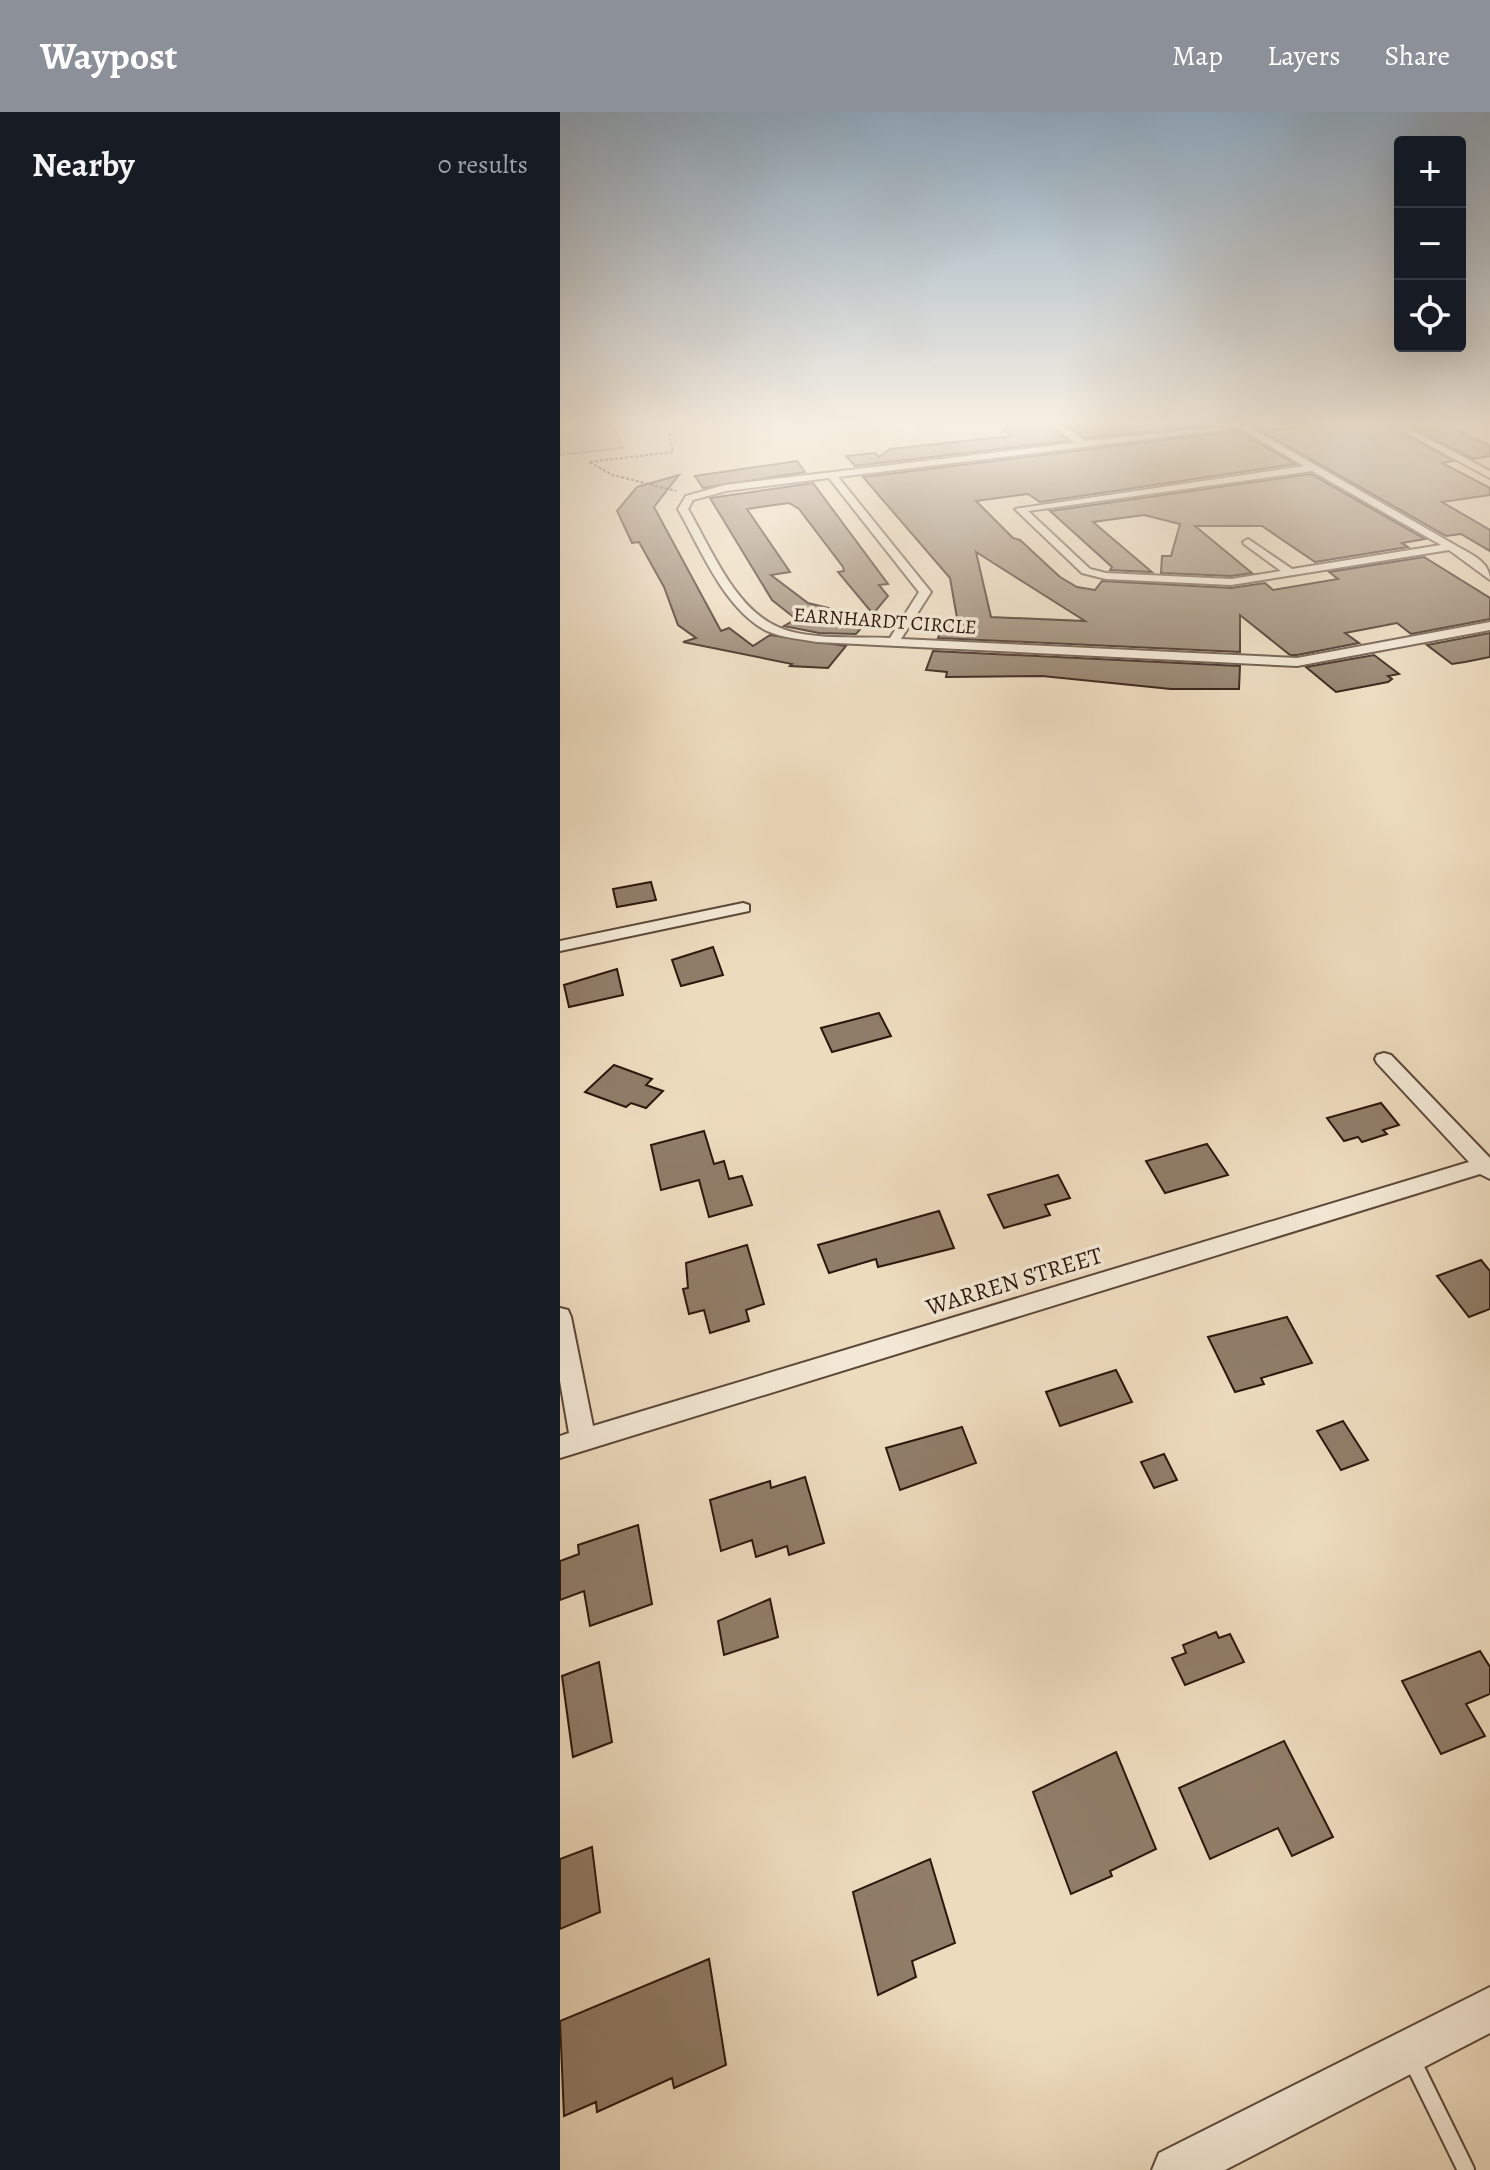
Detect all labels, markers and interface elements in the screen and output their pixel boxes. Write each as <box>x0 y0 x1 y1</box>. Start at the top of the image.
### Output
text: Waypost <box>40 30 177 82</box>
text: Map <box>1172 37 1223 75</box>
text: Layers <box>1267 37 1340 75</box>
text: Share <box>1384 37 1450 75</box>
map controls <box>1394 136 1466 352</box>
button: + <box>1394 136 1466 208</box>
text: Nearby <box>32 141 135 188</box>
text: 0 results <box>438 147 528 182</box>
button: − <box>1394 208 1466 280</box>
button: locate <box>1394 280 1466 352</box>
street label: EARNHARDT CIRCLE <box>793 601 977 641</box>
street label: WARREN STREET <box>921 1239 1106 1323</box>

